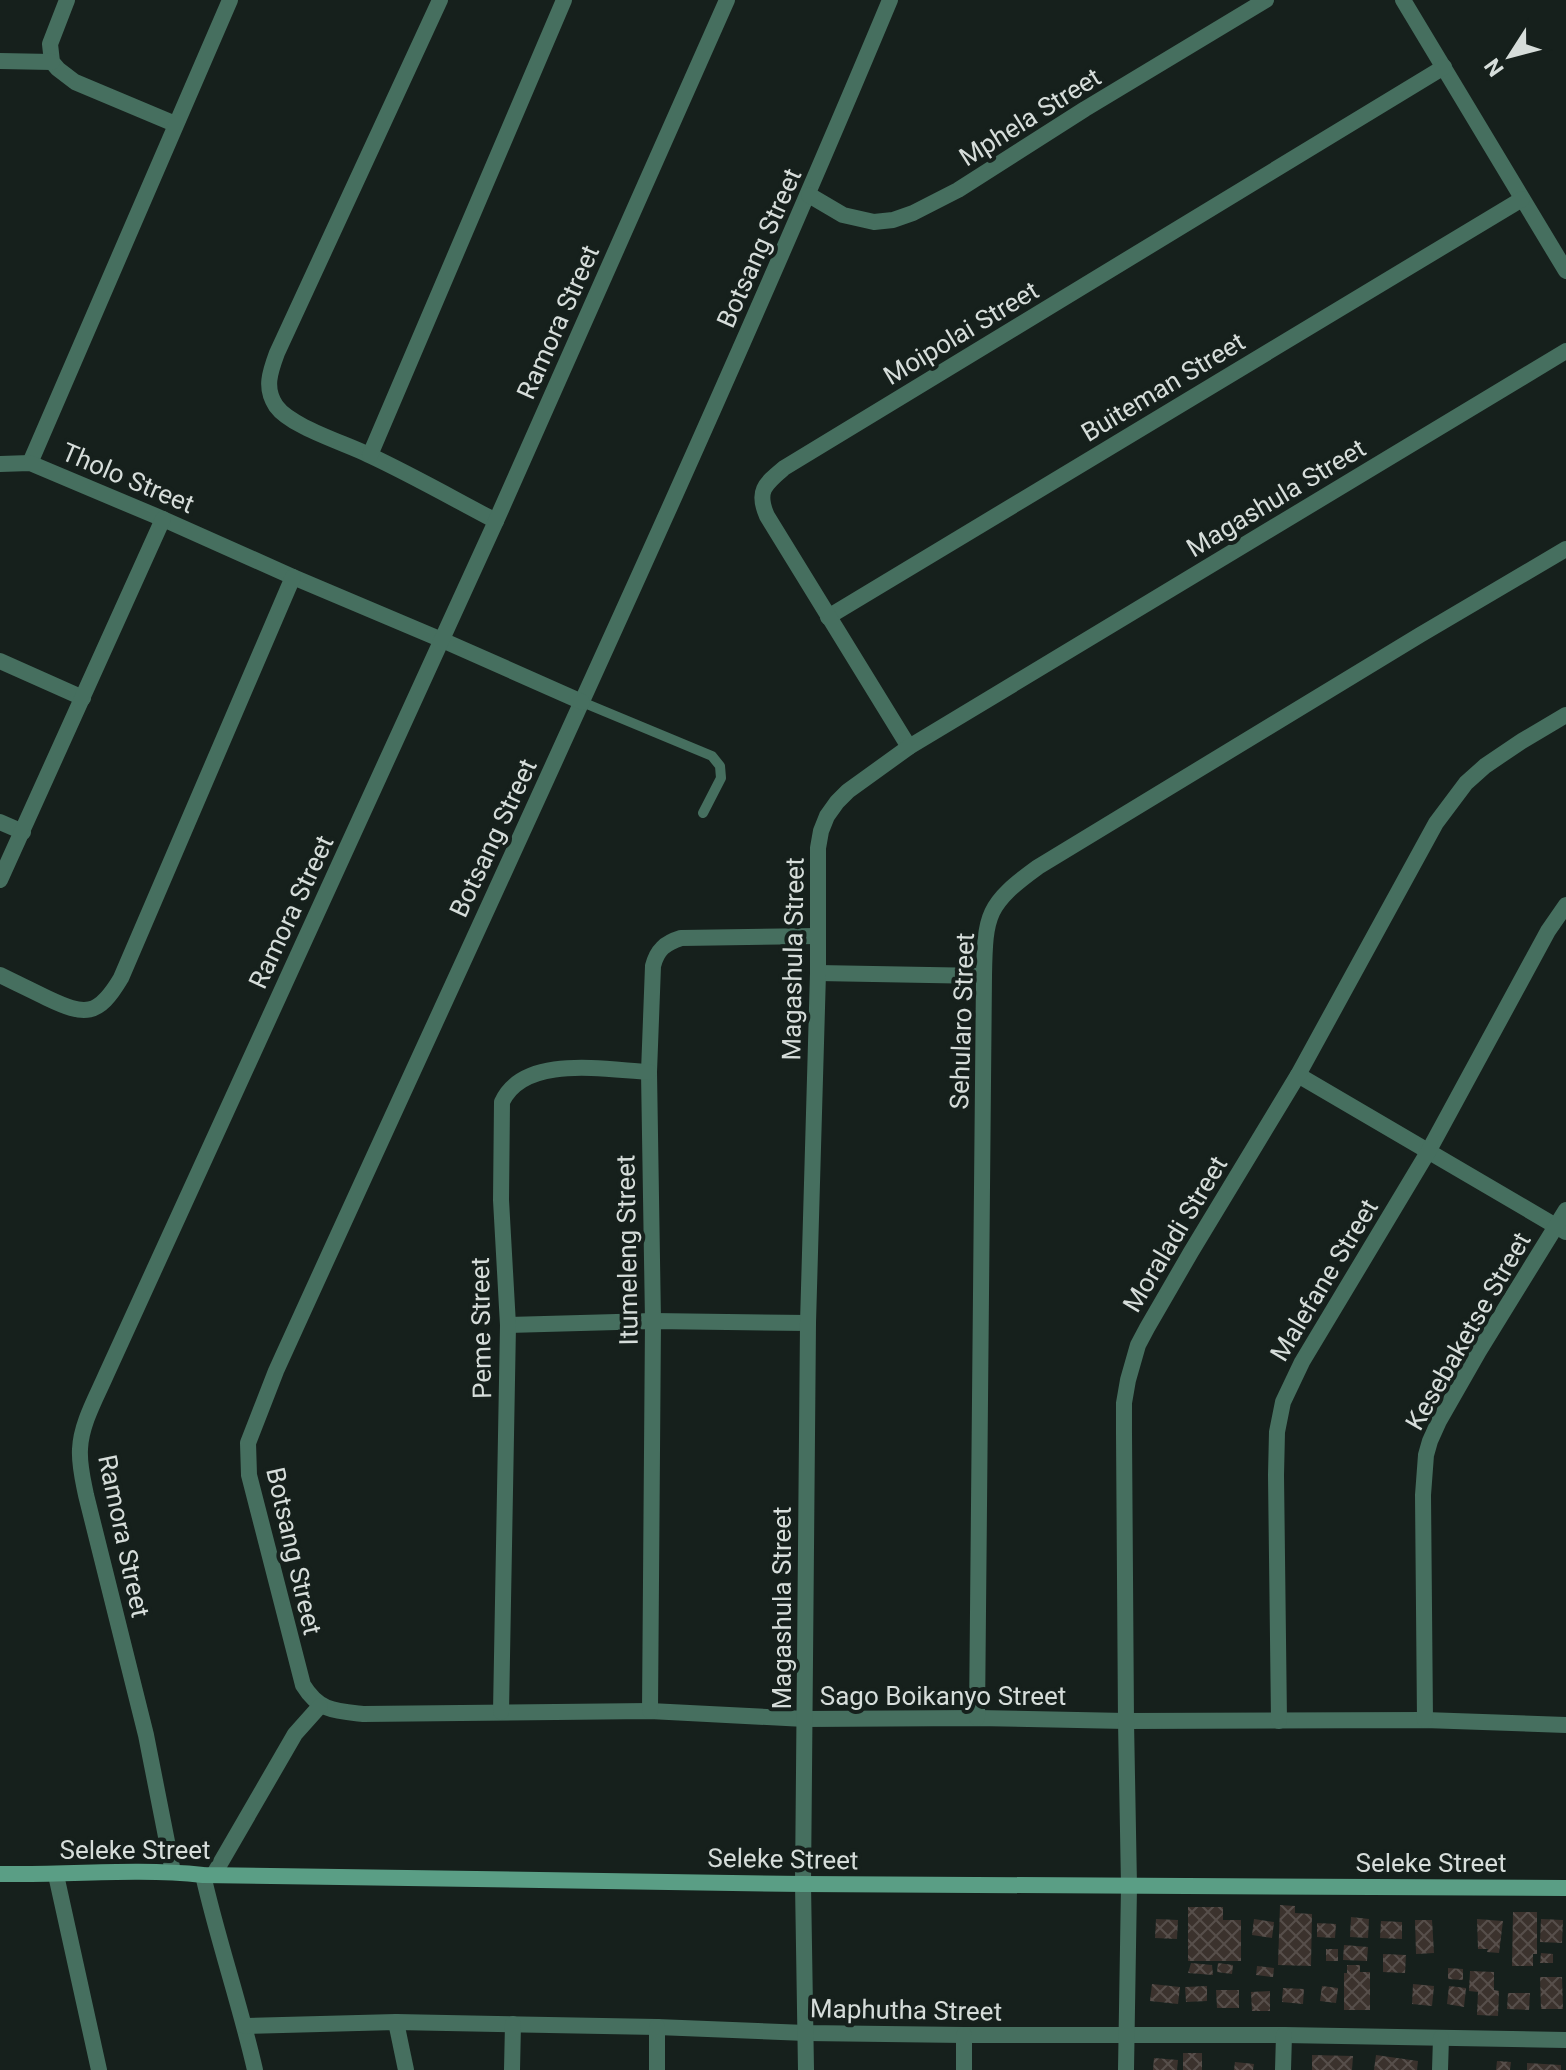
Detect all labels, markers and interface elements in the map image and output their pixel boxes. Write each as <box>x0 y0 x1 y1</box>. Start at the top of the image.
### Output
north arrow <box>1470 16 1550 96</box>
text: N <box>1480 54 1509 81</box>
street label: Mphela Street <box>954 62 1106 172</box>
street label: Botsang Street <box>710 164 808 332</box>
street label: Ramora Street <box>511 240 605 404</box>
street label: Moipolai Street <box>878 275 1044 391</box>
street label: Buiteman Street <box>1076 326 1250 448</box>
street label: Magashula Street <box>1181 433 1371 563</box>
street label: Tholo Street <box>57 437 199 519</box>
street label: Botsang Street <box>443 754 543 922</box>
street label: Ramora Street <box>242 831 340 993</box>
street label: Magashula Street <box>776 857 810 1061</box>
street label: Sehularo Street <box>944 932 980 1110</box>
street label: Moraladi Street <box>1117 1151 1233 1317</box>
street label: Itumeleng Street <box>610 1154 644 1346</box>
street label: Malefane Street <box>1264 1194 1384 1366</box>
street label: Kesebaketse Street <box>1399 1227 1537 1435</box>
street label: Peme Street <box>465 1257 497 1399</box>
street label: Ramora Street <box>92 1452 156 1620</box>
street label: Botsang Street <box>260 1464 328 1638</box>
street label: Magashula Street <box>767 1506 797 1710</box>
street label: Sago Boikanyo Street <box>820 1681 1066 1711</box>
street label: Seleke Street <box>59 1835 211 1865</box>
street label: Seleke Street <box>707 1843 859 1875</box>
street label: Seleke Street <box>1355 1848 1507 1878</box>
street label: Maphutha Street <box>810 1993 1002 2027</box>

